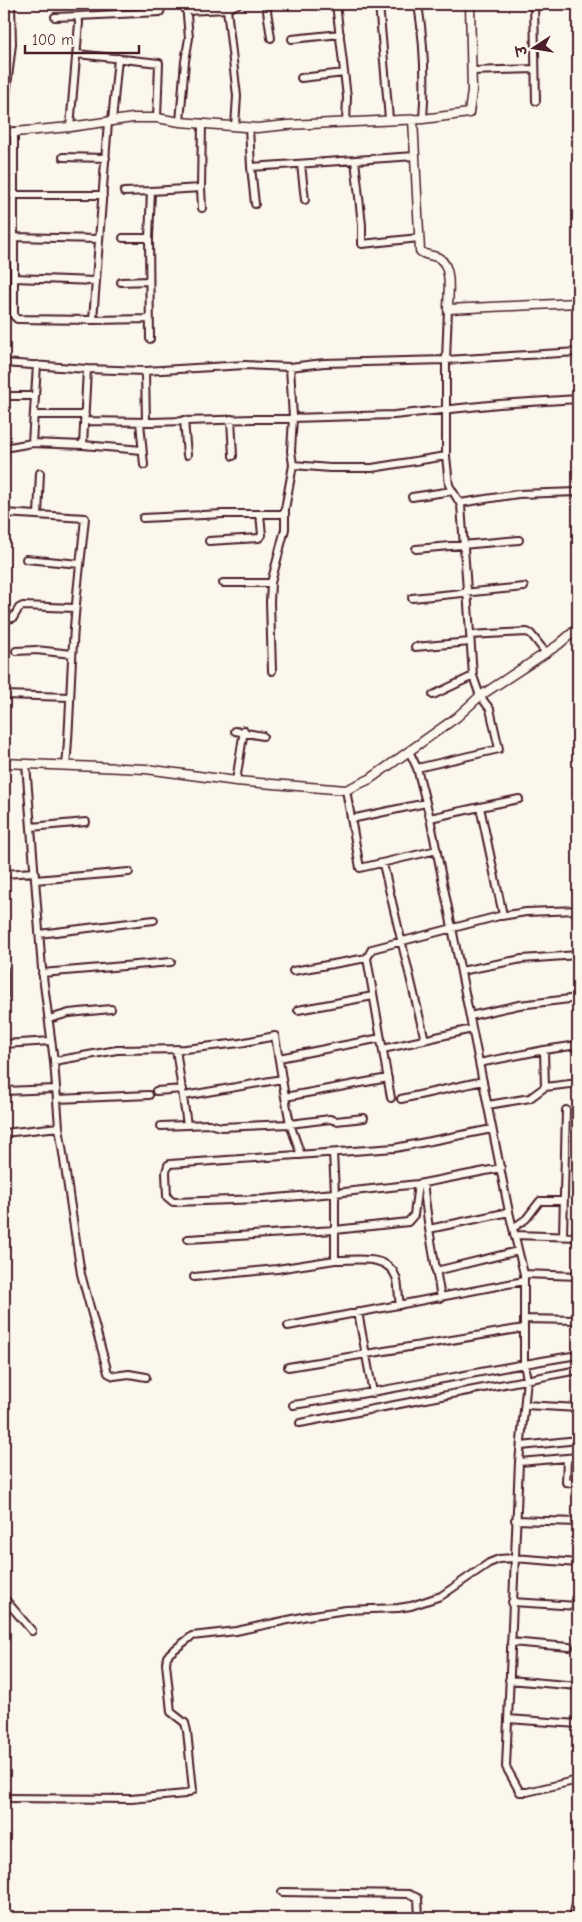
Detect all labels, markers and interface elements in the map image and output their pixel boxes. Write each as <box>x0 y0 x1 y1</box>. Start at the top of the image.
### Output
scale bar <box>25 22 139 54</box>
north arrow <box>510 22 560 72</box>
text: 100 m <box>32 31 74 49</box>
text: उ <box>512 43 531 59</box>

